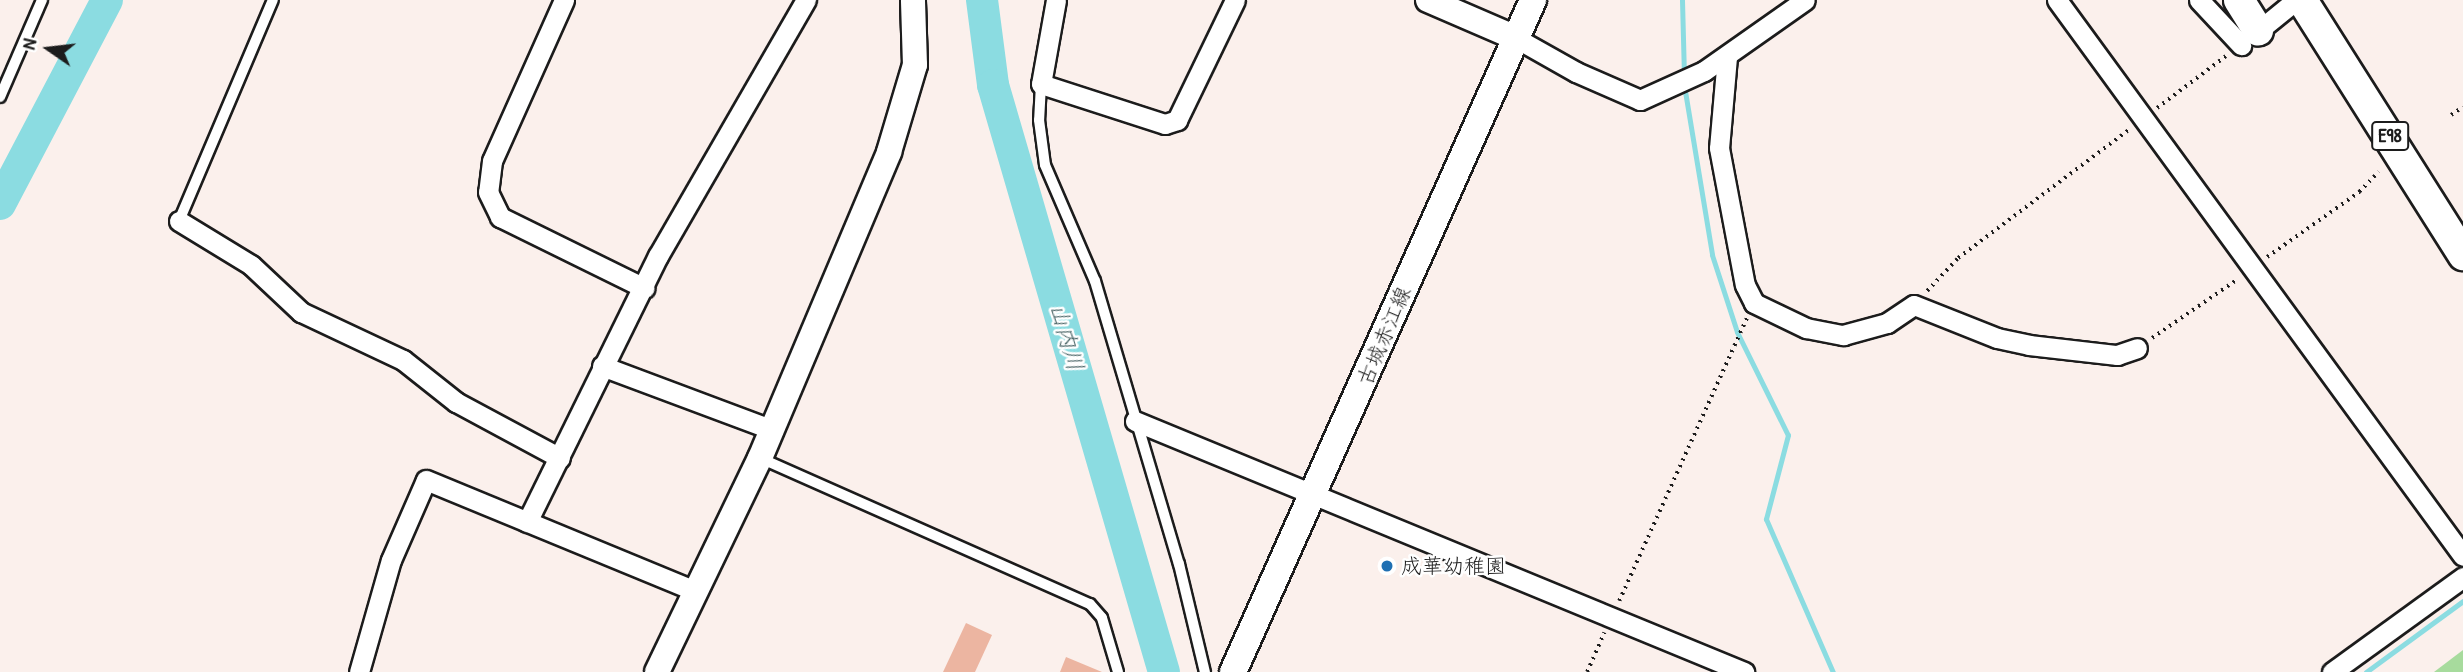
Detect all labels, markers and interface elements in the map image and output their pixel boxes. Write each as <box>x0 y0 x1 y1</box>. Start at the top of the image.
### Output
north arrow <box>14 14 84 84</box>
text: N <box>15 36 42 52</box>
road number: E98 <box>2371 120 2409 152</box>
street label: 古城赤江線 <box>1352 283 1416 389</box>
water label: 山内川 <box>1044 300 1090 374</box>
place label: 成華幼稚園 <box>1401 553 1506 579</box>
marker: 成華幼稚園 <box>1379 558 1395 574</box>

